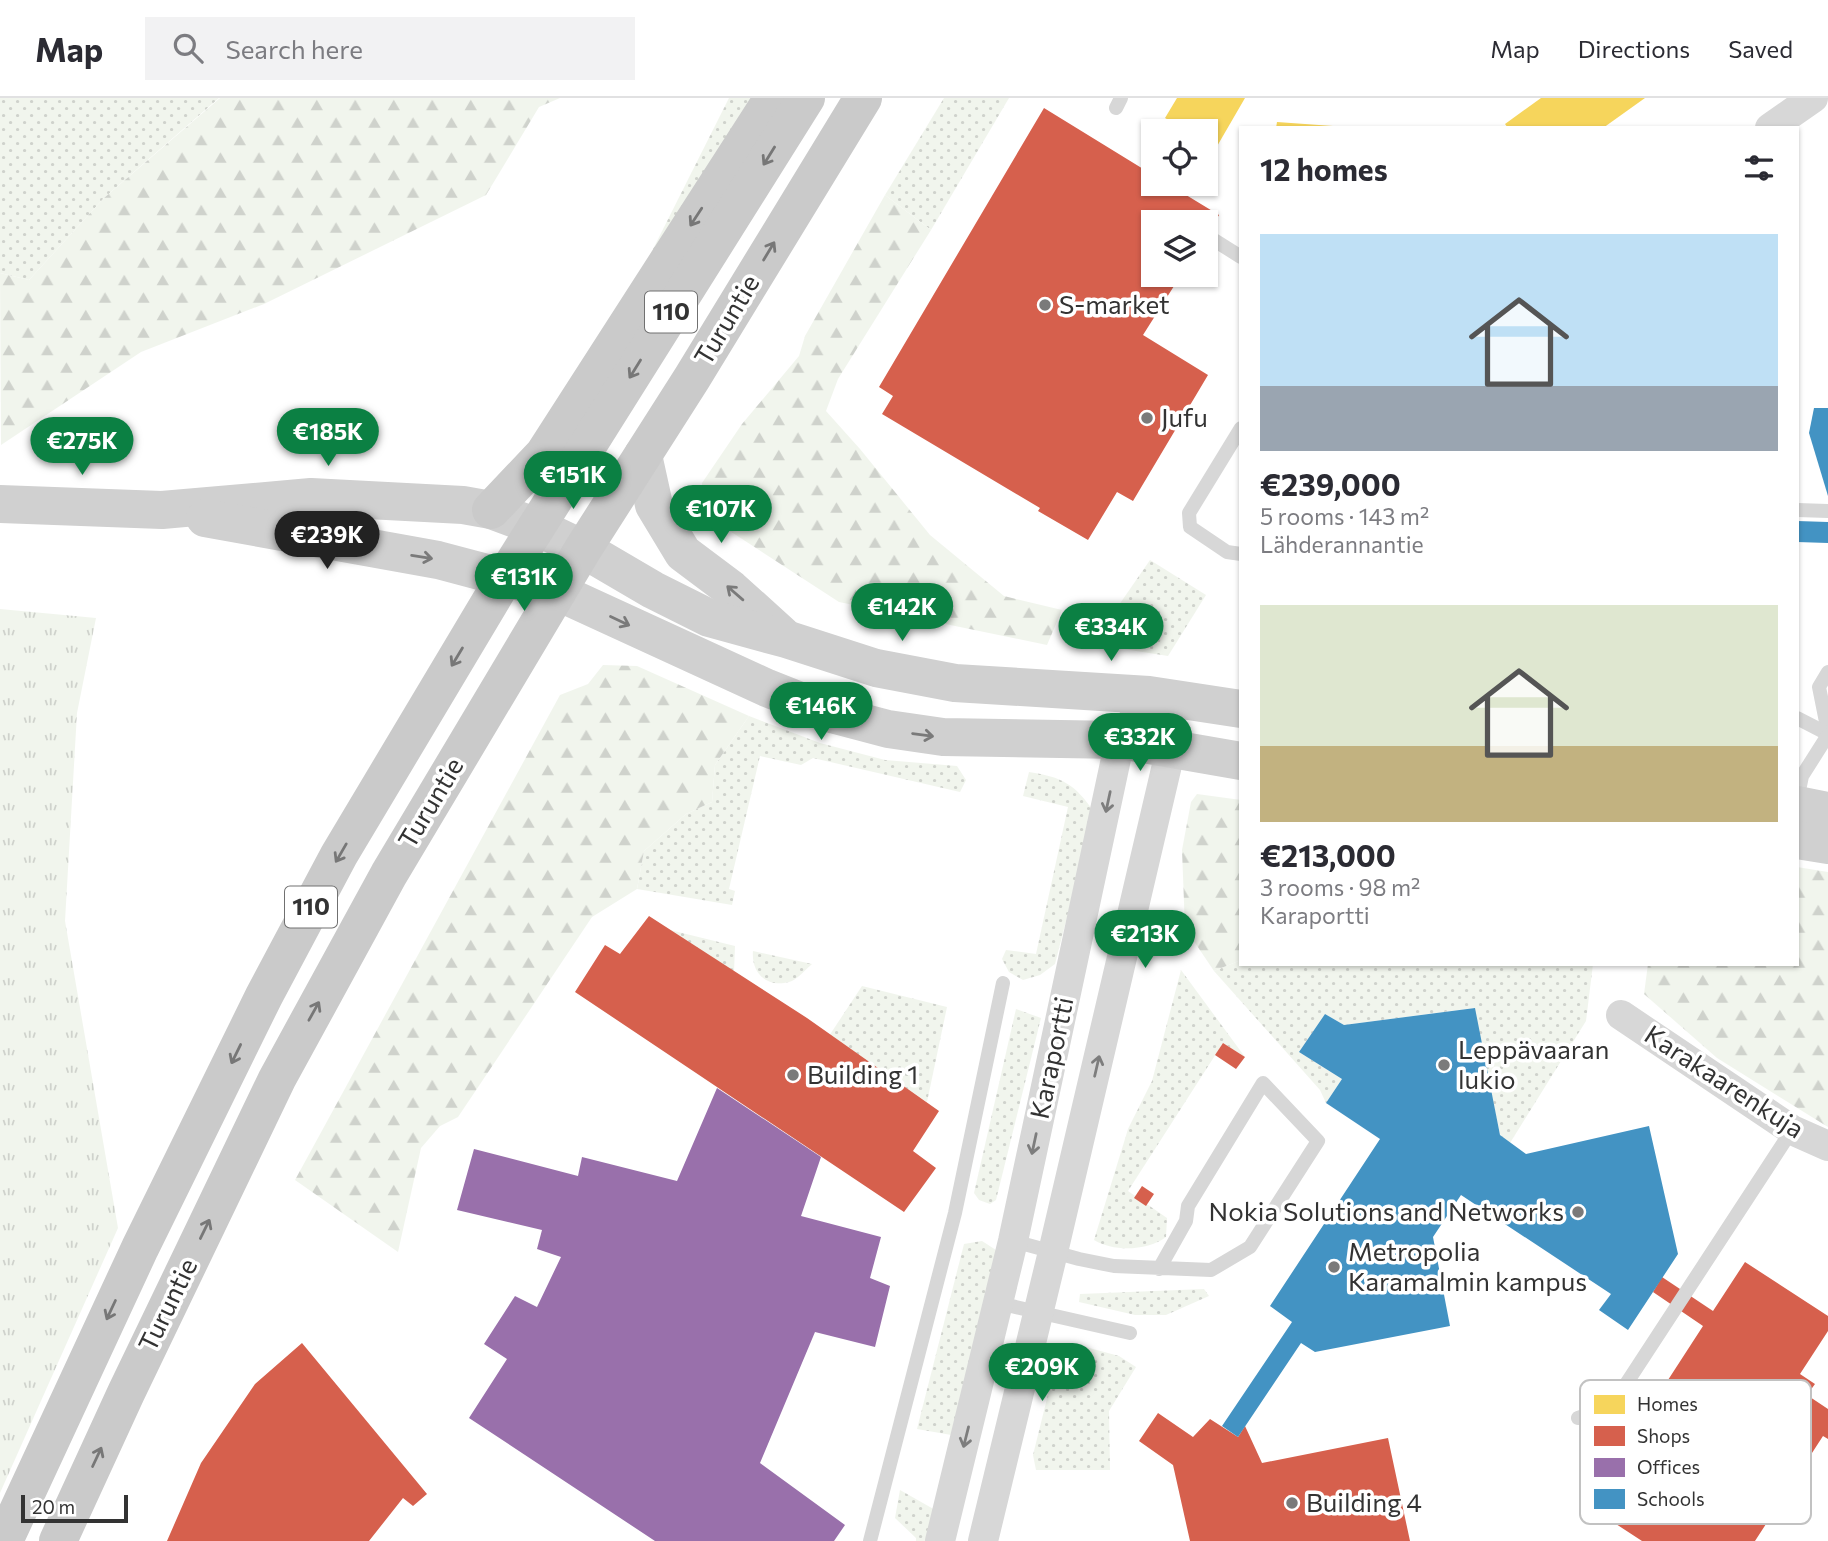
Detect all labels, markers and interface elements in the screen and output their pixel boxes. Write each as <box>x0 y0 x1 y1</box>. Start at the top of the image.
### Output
search box <box>145 17 635 80</box>
text: Map <box>35 28 103 69</box>
icon: search <box>169 29 207 67</box>
text: Search here <box>225 33 363 64</box>
text: Map <box>1490 34 1540 63</box>
text: Directions <box>1578 34 1690 63</box>
text: Saved <box>1728 34 1793 63</box>
map controls <box>1141 119 1218 287</box>
button: locate <box>1141 119 1218 196</box>
one-way arrow <box>762 145 776 165</box>
icon: filters <box>1740 149 1778 187</box>
text: 12 homes <box>1260 150 1388 187</box>
one-way arrow <box>689 207 703 227</box>
button: layers <box>1141 210 1218 287</box>
one-way arrow <box>763 241 777 261</box>
street label: Turuntie <box>687 268 765 370</box>
icon: home <box>1456 279 1582 405</box>
place label: S-market <box>1059 288 1170 319</box>
road number: 110 <box>645 292 697 332</box>
marker: S-market <box>1037 297 1053 313</box>
one-way arrow <box>628 359 642 379</box>
place label: Jufu <box>1161 401 1208 432</box>
pin: €185K <box>279 408 377 468</box>
marker: Jufu <box>1139 410 1155 426</box>
text: €185K <box>293 417 363 445</box>
pin: €275K <box>33 418 131 477</box>
text: €275K <box>46 426 118 454</box>
pin: €151K <box>524 452 622 511</box>
text: €151K <box>540 460 606 488</box>
text: €239,000 <box>1260 465 1401 502</box>
pin: €107K <box>672 486 770 545</box>
text: €107K <box>686 494 756 522</box>
text: 5 rooms · 143 m² <box>1260 502 1429 530</box>
pin: €239K <box>278 512 376 571</box>
text: €239K <box>291 520 363 548</box>
text: Lähderannantie <box>1260 530 1424 558</box>
one-way arrow <box>410 551 432 564</box>
pin: €131K <box>475 554 573 613</box>
text: €131K <box>491 562 557 590</box>
pin: €142K <box>853 584 951 643</box>
one-way arrow <box>727 585 745 601</box>
text: €142K <box>867 592 937 620</box>
pin: €334K <box>1062 603 1160 663</box>
text: €334K <box>1074 612 1148 640</box>
one-way arrow <box>609 615 630 628</box>
one-way arrow <box>449 646 463 666</box>
icon: home <box>1456 650 1582 776</box>
pin: €146K <box>772 682 870 742</box>
text: €146K <box>786 691 856 719</box>
pin: €332K <box>1091 714 1189 773</box>
text: €332K <box>1104 722 1176 750</box>
one-way arrow <box>912 728 934 741</box>
street label: Turuntie <box>391 751 469 853</box>
one-way arrow <box>1101 790 1114 813</box>
text: €213,000 <box>1260 836 1396 873</box>
one-way arrow <box>334 842 348 862</box>
text: 3 rooms · 98 m² <box>1260 873 1420 901</box>
road number: 110 <box>285 886 337 928</box>
text: Karaportti <box>1260 901 1370 929</box>
pin: €213K <box>1096 910 1194 970</box>
text: €213K <box>1110 919 1180 947</box>
street label: Karaportti <box>1022 994 1079 1122</box>
one-way arrow <box>307 1001 321 1021</box>
street label: Karakaarenkuja <box>1639 1018 1810 1144</box>
place label: Leppävaaran lukio <box>1458 1033 1609 1094</box>
one-way arrow <box>228 1043 242 1064</box>
one-way arrow <box>1091 1055 1104 1078</box>
marker: Leppävaaran lukio <box>1436 1057 1452 1073</box>
place label: Building 1 <box>807 1058 918 1089</box>
marker: Building 1 <box>785 1067 801 1083</box>
one-way arrow <box>1026 1132 1040 1155</box>
place label: Nokia Solutions and Networks <box>1209 1195 1564 1226</box>
marker: Nokia Solutions and Networks <box>1570 1204 1586 1220</box>
one-way arrow <box>198 1219 212 1240</box>
place label: Metropolia Karamalmin kampus <box>1348 1235 1587 1296</box>
street label: Turuntie <box>131 1253 202 1356</box>
marker: Metropolia Karamalmin kampus <box>1326 1259 1342 1275</box>
one-way arrow <box>104 1299 117 1320</box>
pin: €209K <box>993 1344 1091 1403</box>
text: €209K <box>1005 1352 1079 1380</box>
legend <box>1580 1380 1811 1524</box>
text: Homes <box>1637 1392 1698 1415</box>
text: Shops <box>1637 1424 1690 1447</box>
one-way arrow <box>959 1425 972 1448</box>
one-way arrow <box>90 1447 104 1468</box>
text: Offices <box>1637 1455 1700 1478</box>
place label: Building 4 <box>1306 1486 1422 1517</box>
text: Schools <box>1637 1487 1705 1510</box>
scale bar <box>21 1492 128 1524</box>
text: 20 m <box>32 1495 75 1518</box>
marker: Building 4 <box>1284 1495 1300 1511</box>

